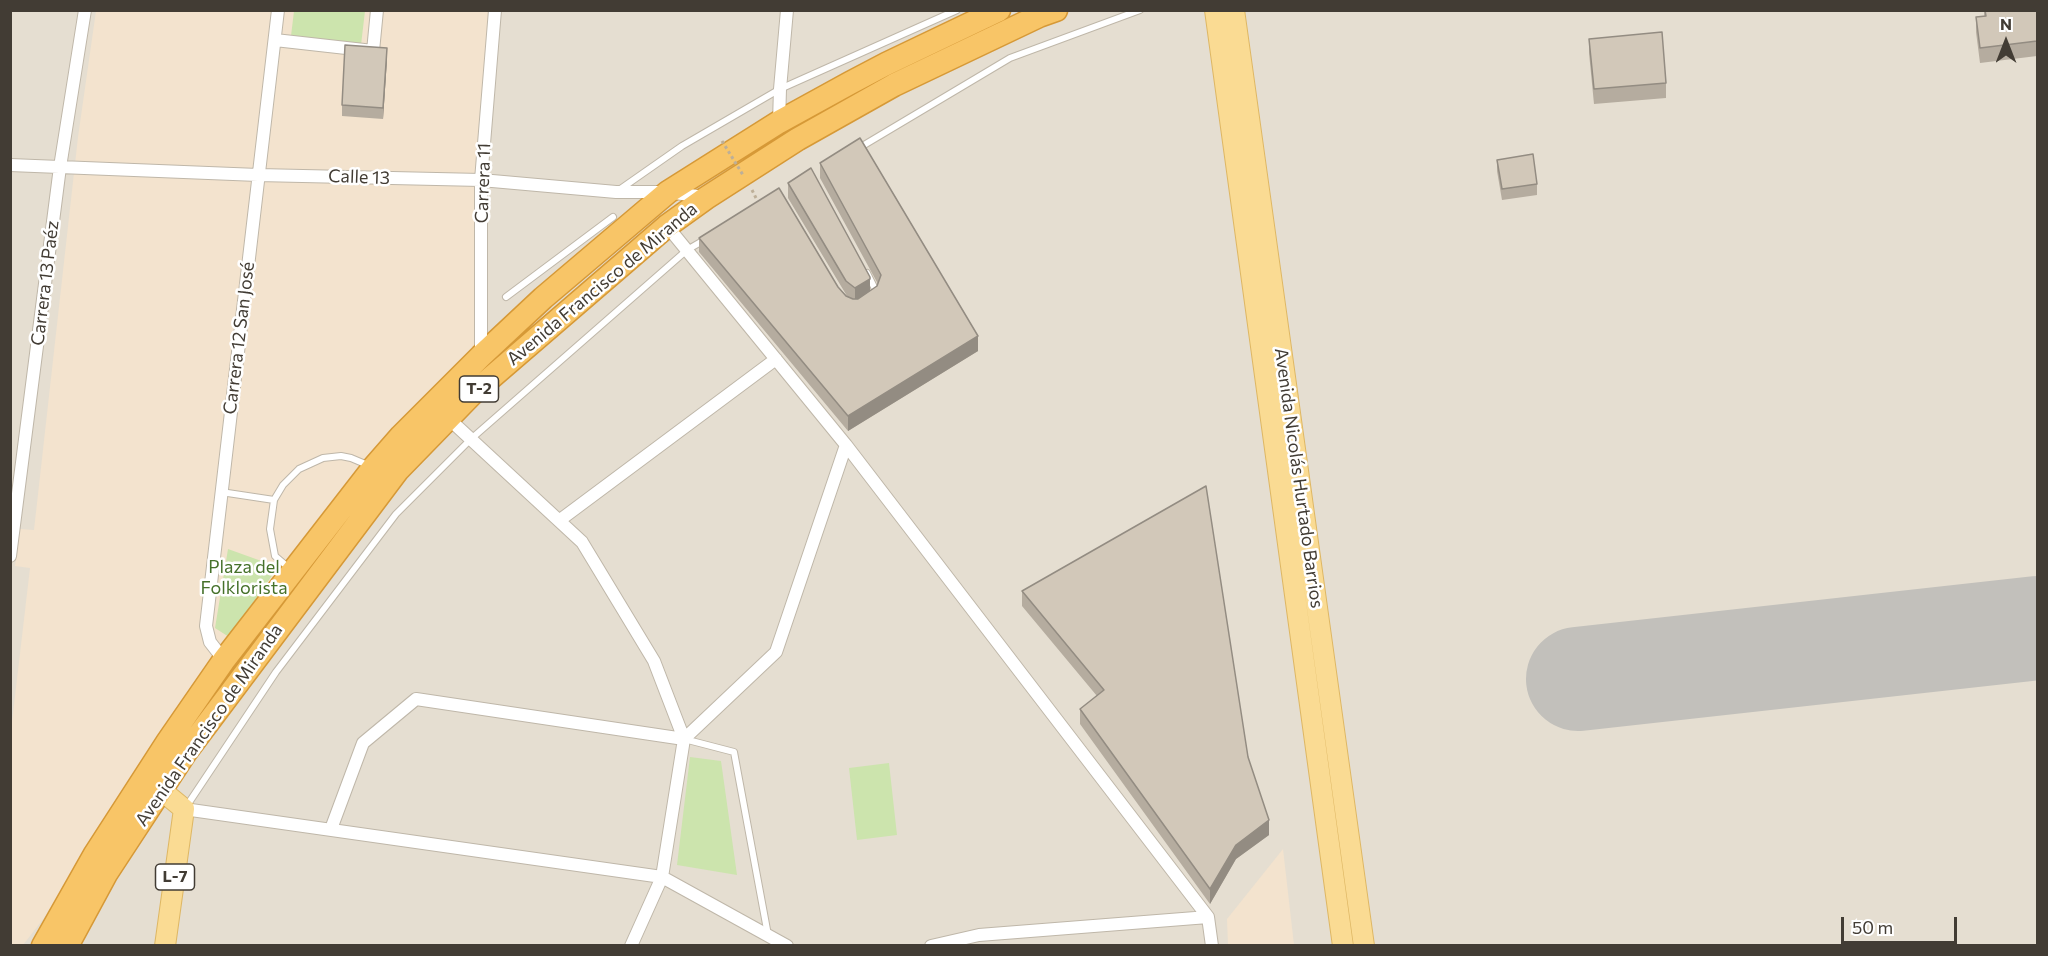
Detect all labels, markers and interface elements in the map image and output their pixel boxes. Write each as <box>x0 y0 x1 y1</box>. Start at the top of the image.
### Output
north arrow <box>1976 12 2036 72</box>
text: N <box>2000 14 2012 33</box>
street label: Carrera 11 <box>471 142 495 224</box>
street label: Calle 13 <box>328 165 390 189</box>
street label: Avenida Francisco de Miranda <box>502 198 702 370</box>
street label: Carrera 13 Paéz <box>27 219 63 347</box>
street label: Carrera 12 San José <box>219 260 259 416</box>
street label: Avenida Nicolás Hurtado Barrios <box>1270 346 1328 610</box>
road number: T-2 <box>460 376 498 402</box>
park label: Plaza del Folklorista <box>200 556 288 598</box>
street label: Avenida Francisco de Miranda <box>131 620 287 830</box>
road number: L-7 <box>156 864 195 890</box>
scale bar <box>1844 905 1960 943</box>
text: 50 m <box>1852 916 1893 938</box>

